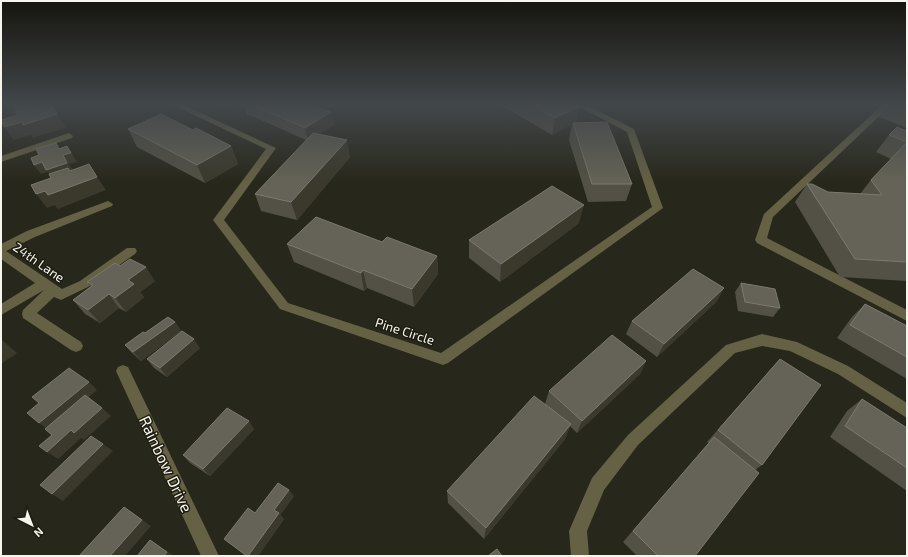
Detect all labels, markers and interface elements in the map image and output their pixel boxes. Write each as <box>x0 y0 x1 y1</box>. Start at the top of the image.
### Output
street label: 24th Lane <box>10 239 68 286</box>
street label: Pine Circle <box>373 314 437 348</box>
street label: Rainbow Drive <box>136 412 197 515</box>
north arrow <box>12 505 52 545</box>
text: N <box>32 525 46 540</box>

